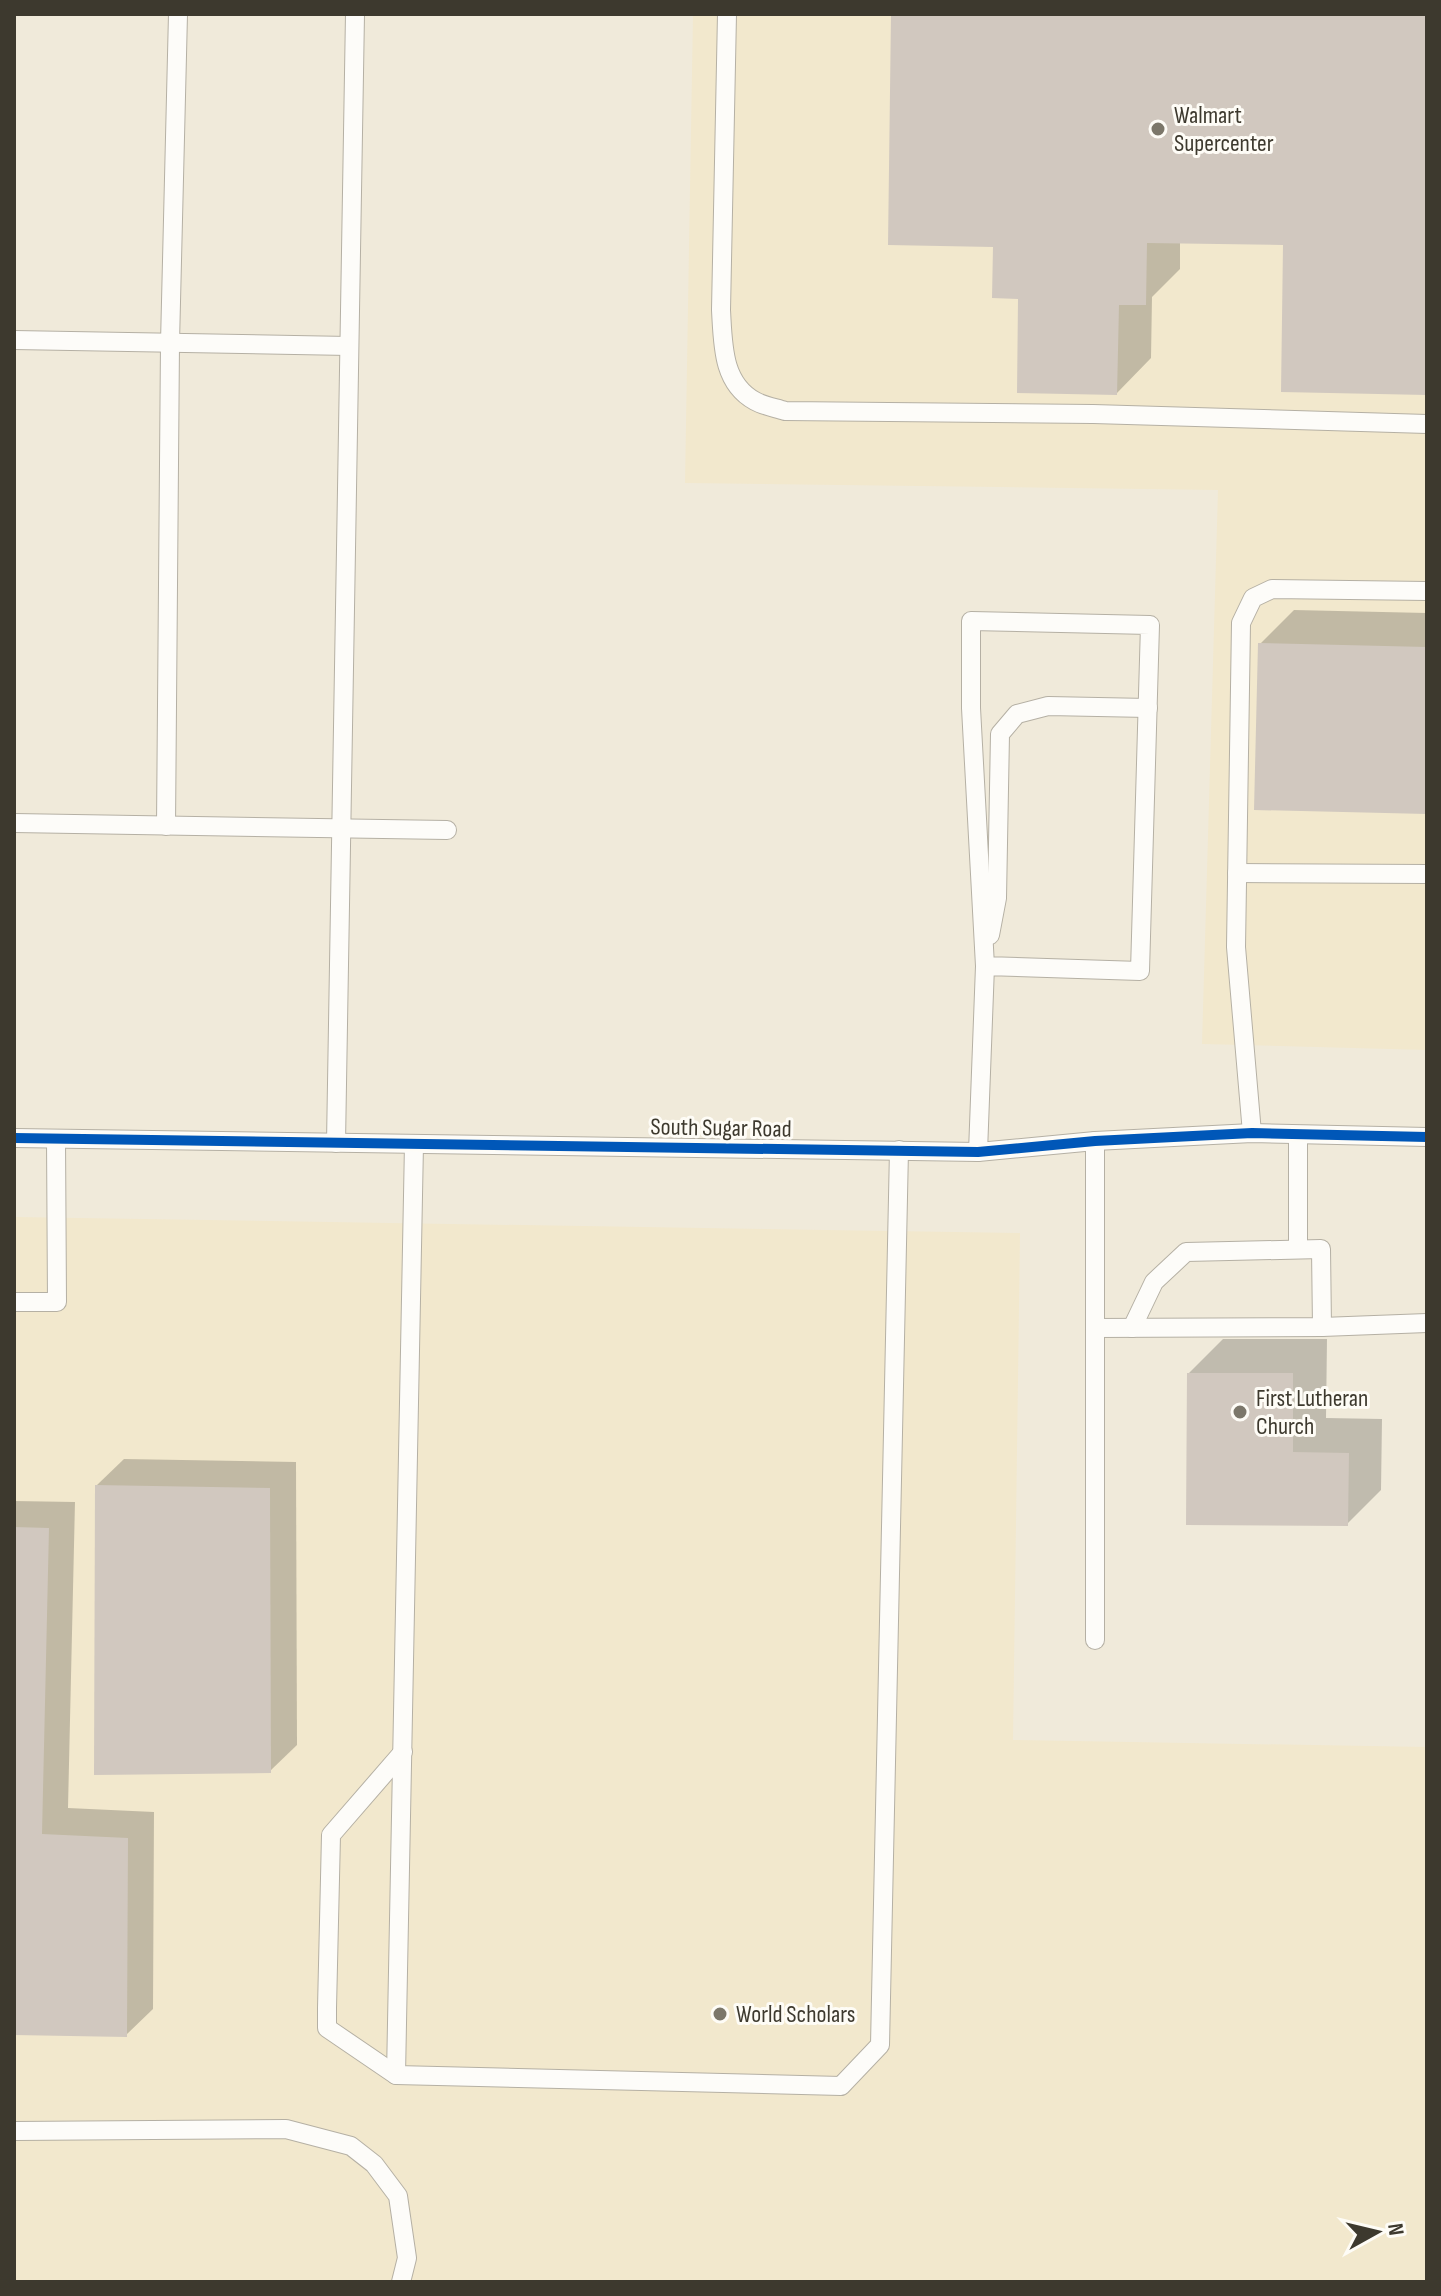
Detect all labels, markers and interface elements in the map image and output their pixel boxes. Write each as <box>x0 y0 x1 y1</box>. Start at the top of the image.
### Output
place label: Walmart Supercenter <box>1174 101 1274 158</box>
marker: Walmart Supercenter <box>1149 120 1167 138</box>
street label: South Sugar Road <box>650 1112 792 1144</box>
place label: First Lutheran Church <box>1256 1384 1368 1441</box>
marker: First Lutheran Church <box>1231 1403 1249 1421</box>
place label: World Scholars <box>736 2000 855 2029</box>
marker: World Scholars <box>711 2005 729 2023</box>
north arrow <box>1337 2192 1417 2272</box>
text: N <box>1381 2222 1410 2237</box>

